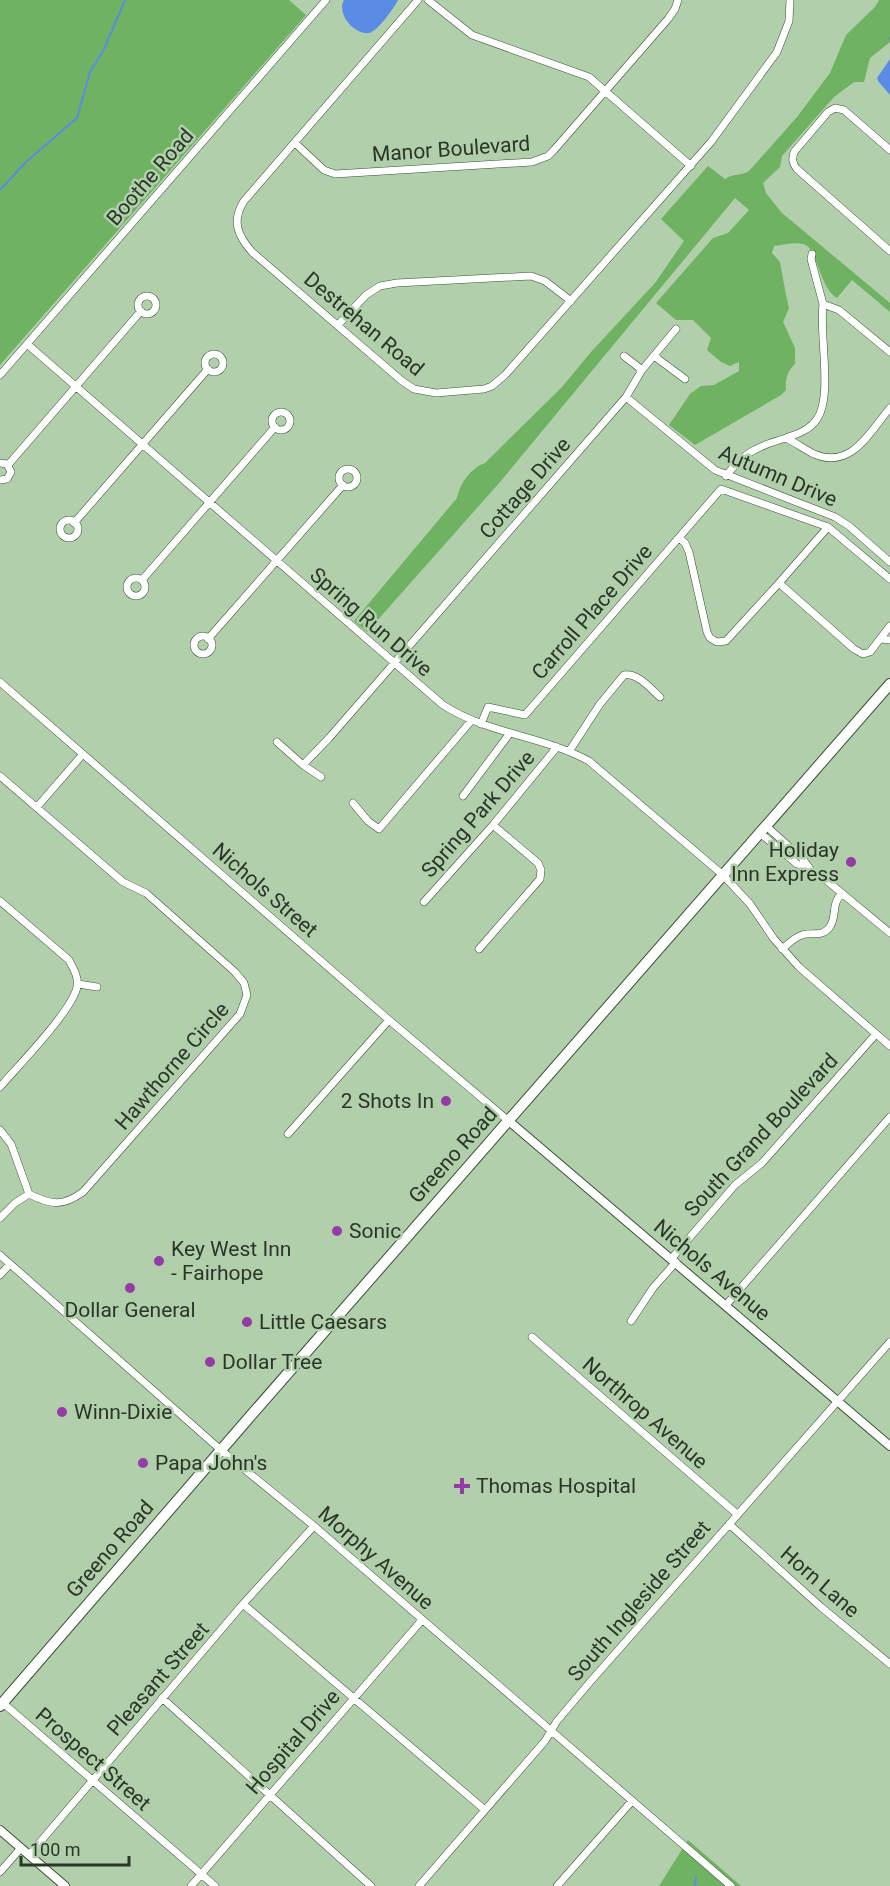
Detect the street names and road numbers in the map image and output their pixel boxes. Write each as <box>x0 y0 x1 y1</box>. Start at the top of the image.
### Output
street label: Boothe Road <box>102 124 198 230</box>
street label: Manor Boulevard <box>371 131 531 167</box>
street label: Destrehan Road <box>299 267 429 381</box>
street label: Cottage Drive <box>475 433 575 543</box>
street label: Autumn Drive <box>715 440 841 512</box>
street label: Carroll Place Drive <box>527 540 657 684</box>
street label: Spring Run Drive <box>305 563 437 681</box>
street label: Spring Park Drive <box>417 746 539 882</box>
street label: Nichols Street <box>208 838 322 942</box>
street label: Hawthorne Circle <box>110 998 234 1134</box>
street label: South Grand Boulevard <box>679 1049 843 1221</box>
street label: Greeno Road <box>404 1102 502 1208</box>
street label: Nichols Avenue <box>649 1214 775 1326</box>
street label: Northrop Avenue <box>578 1352 712 1474</box>
street label: Greeno Road <box>61 1496 159 1602</box>
street label: Morphy Avenue <box>314 1502 438 1614</box>
street label: South Ingleside Street <box>563 1516 715 1686</box>
street label: Horn Lane <box>776 1541 864 1623</box>
street label: Pleasant Street <box>102 1617 214 1741</box>
street label: Hospital Drive <box>241 1685 345 1799</box>
street label: Prospect Street <box>31 1703 155 1816</box>

